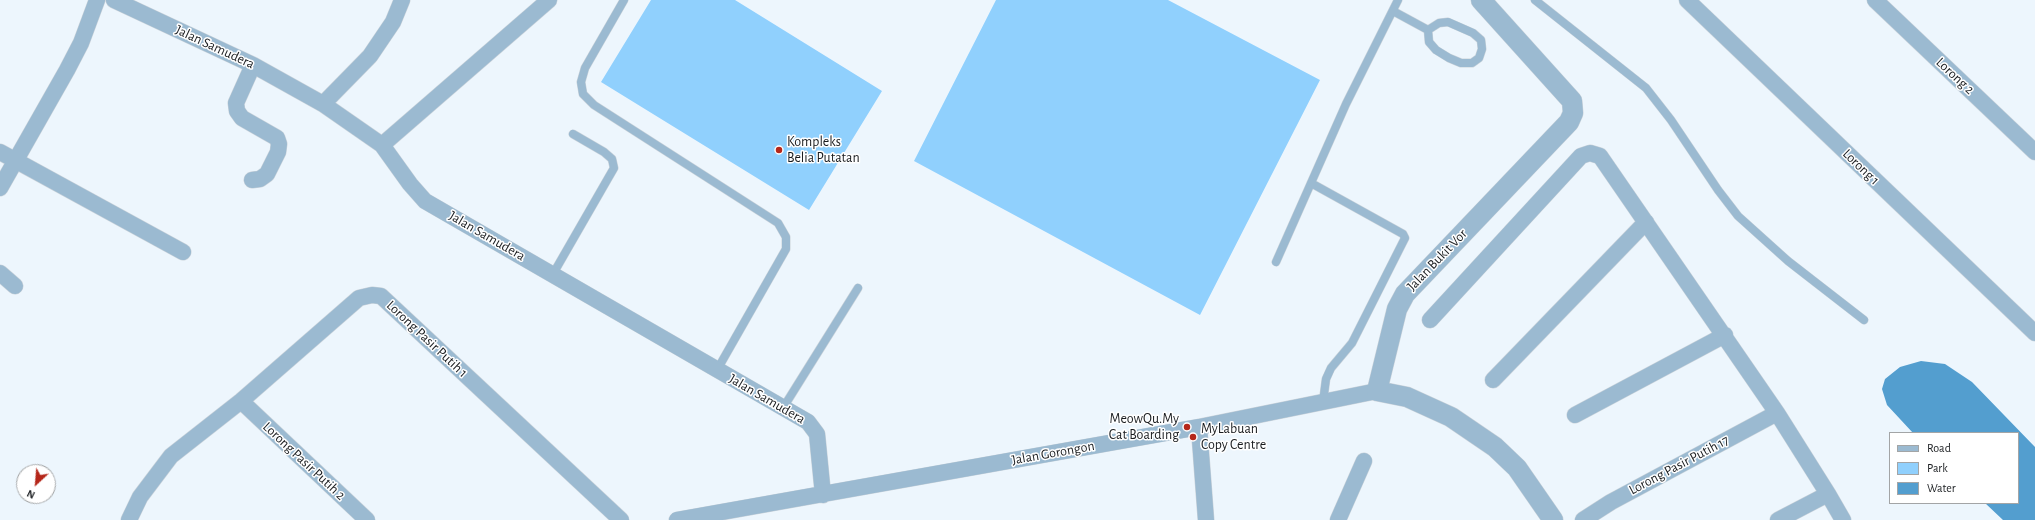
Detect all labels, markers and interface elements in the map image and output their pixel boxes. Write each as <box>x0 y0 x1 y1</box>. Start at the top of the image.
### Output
street label: Jalan Samudera <box>173 21 257 73</box>
street label: Lorong 2 <box>1932 54 1978 98</box>
place label: Kompleks Belia Putatan <box>787 134 860 166</box>
marker: Kompleks Belia Putatan <box>774 145 784 155</box>
street label: Lorong 1 <box>1839 145 1883 189</box>
street label: Jalan Samudera <box>446 207 528 265</box>
street label: Jalan Bukit Vor <box>1403 226 1471 294</box>
street label: Lorong Pasir Putih 1 <box>383 297 471 381</box>
street label: Jalan Samudera <box>726 370 808 428</box>
place label: MeowQu.My Cat Boarding <box>1109 411 1179 444</box>
street label: Lorong Pasir Putih 2 <box>259 418 349 504</box>
place label: MyLabuan Copy Centre <box>1201 421 1266 454</box>
marker: MeowQu.My Cat Boarding <box>1182 422 1192 432</box>
marker: MyLabuan Copy Centre <box>1188 432 1198 442</box>
street label: Lorong Pasir Putih 17 <box>1626 432 1732 498</box>
legend <box>1889 432 2019 504</box>
street label: Jalan Gorongon <box>1010 437 1096 469</box>
text: Road <box>1927 442 1951 454</box>
text: Park <box>1927 462 1948 474</box>
north arrow <box>16 464 56 504</box>
text: Water <box>1927 482 1956 494</box>
text: N <box>25 488 37 501</box>

